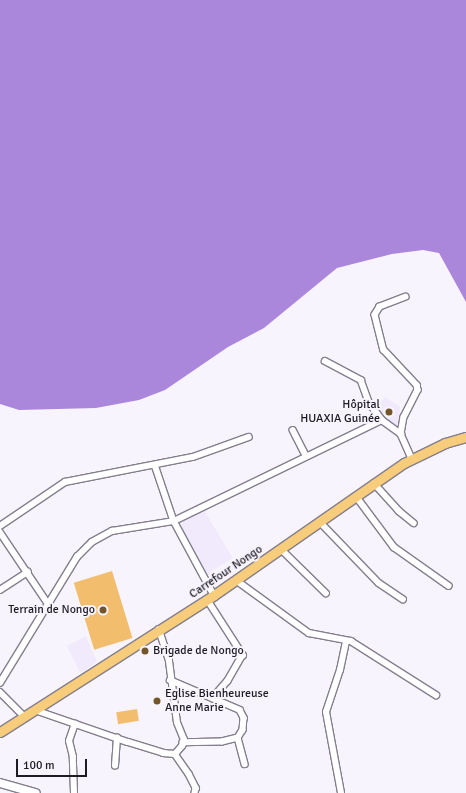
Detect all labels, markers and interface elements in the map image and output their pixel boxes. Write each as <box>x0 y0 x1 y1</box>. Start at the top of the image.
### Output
place label: Hôpital HUAXIA Guinée <box>300 398 380 426</box>
marker: Hôpital HUAXIA Guinée <box>383 406 395 418</box>
street label: Carrefour Nongo <box>187 542 265 602</box>
place label: Terrain de Nongo <box>8 603 95 617</box>
marker: Terrain de Nongo <box>98 605 108 615</box>
place label: Brigade de Nongo <box>153 644 244 658</box>
marker: Brigade de Nongo <box>140 646 150 656</box>
place label: Eglise Bienheureuse Anne Marie <box>165 687 269 715</box>
marker: Eglise Bienheureuse Anne Marie <box>152 696 162 706</box>
scale bar <box>18 751 89 777</box>
text: 100 m <box>23 758 55 773</box>

